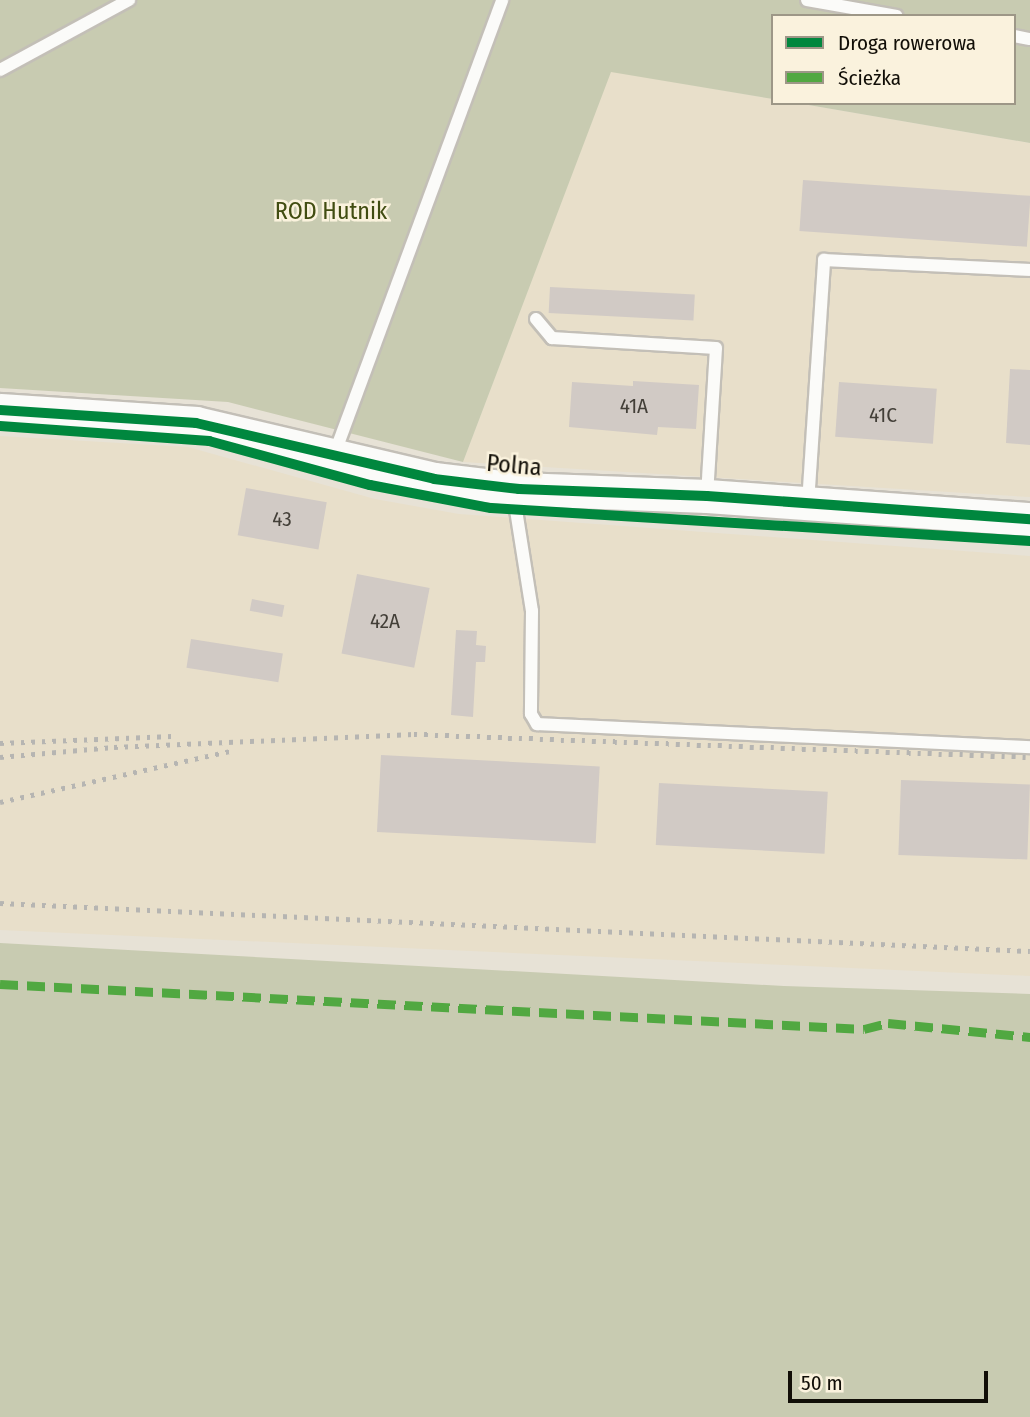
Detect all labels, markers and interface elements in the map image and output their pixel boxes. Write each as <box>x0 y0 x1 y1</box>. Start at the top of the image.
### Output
legend <box>771 14 1016 105</box>
text: Droga rowerowa <box>838 30 976 56</box>
text: Ścieżka <box>838 65 901 91</box>
park label: ROD Hutnik <box>275 198 387 226</box>
house number: 41A <box>620 393 648 419</box>
house number: 41C <box>869 402 897 428</box>
street label: Polna <box>485 449 543 483</box>
house number: 43 <box>272 506 292 532</box>
house number: 42A <box>370 608 400 634</box>
scale bar <box>792 1358 992 1402</box>
text: 50 m <box>801 1370 843 1396</box>

